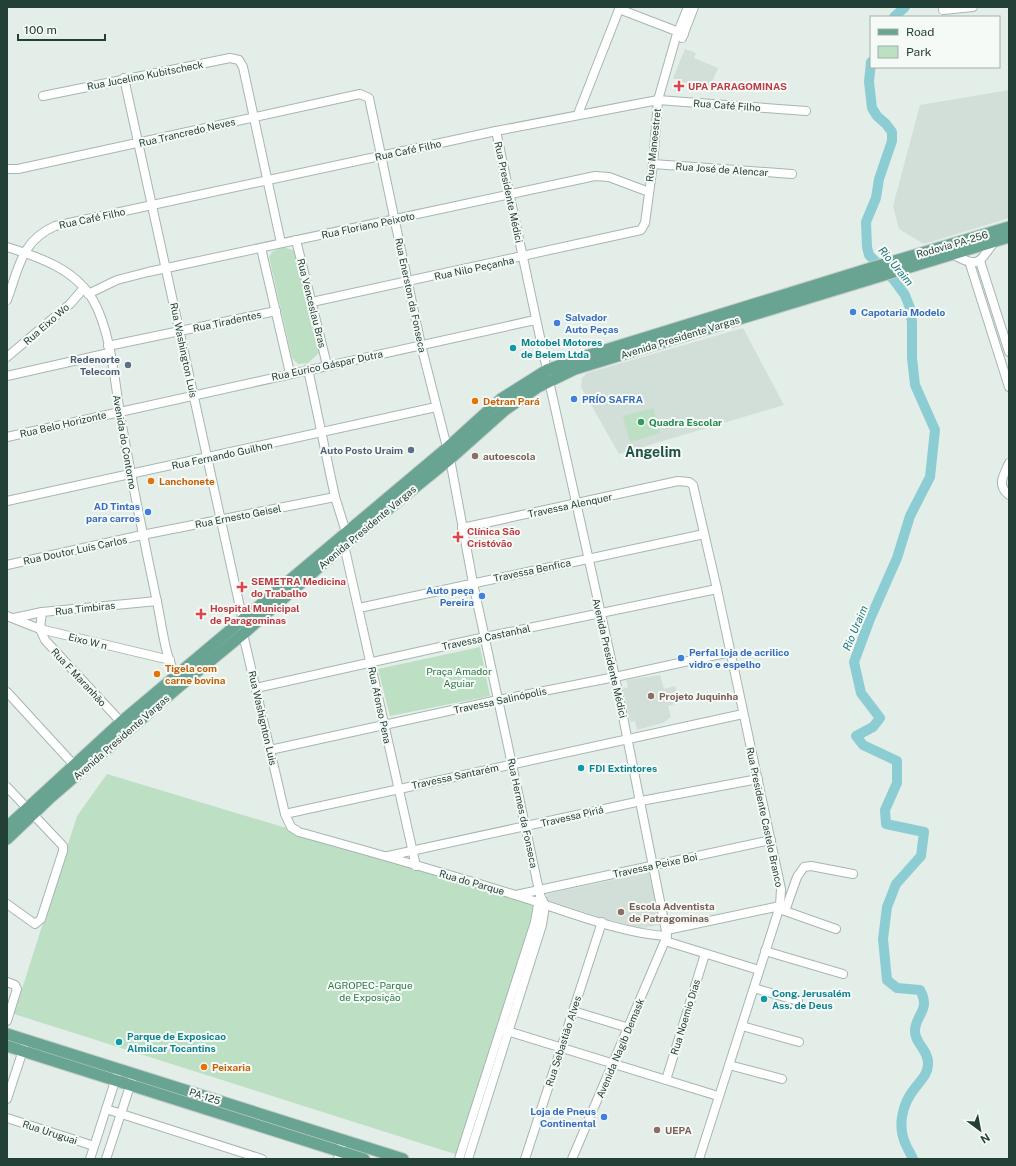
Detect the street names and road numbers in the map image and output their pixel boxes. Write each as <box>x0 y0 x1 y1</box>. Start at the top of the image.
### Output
street label: Rua Jucelino Kubitscheck <box>86 58 204 92</box>
street label: Rua Café Filho <box>693 97 761 113</box>
street label: Rua Maneestret <box>643 108 663 182</box>
street label: Rua Trancredo Neves <box>138 115 236 149</box>
street label: Rua Café Filho <box>374 137 443 163</box>
street label: Rua Presidente Médici <box>492 140 526 244</box>
street label: Rua José de Alencar <box>675 160 769 178</box>
street label: Rua Café Filho <box>58 205 127 231</box>
street label: Rua Floriano Peixoto <box>320 209 416 241</box>
street label: Rodovia PA-256 <box>915 228 989 260</box>
street label: Rua Enerston da Fonseca <box>393 237 429 353</box>
street label: Rua Nilo Peçanha <box>433 254 515 282</box>
street label: Rua Venceslau Bras <box>295 257 329 349</box>
street label: Rua Eixo Wo <box>21 301 72 347</box>
street label: Rua Washington Luís <box>168 301 200 399</box>
street label: Rua Tiradentes <box>192 308 262 334</box>
street label: Avenida Presidente Vargas <box>619 313 741 361</box>
street label: Rua Euríco Gáspar Dutra <box>270 347 384 383</box>
street label: Avenida do Contorno <box>111 394 139 491</box>
street label: Rua Belo Horizonte <box>18 408 108 440</box>
street label: Rua Fernando Guilhon <box>170 438 274 472</box>
street label: Avenida Presidente Vargas <box>316 483 418 571</box>
street label: Travessa Alenquer <box>527 490 613 520</box>
street label: Rua Ernesto Geisel <box>194 502 282 530</box>
street label: Rua Doutor Luís Carlos <box>22 533 128 567</box>
street label: Travessa Benfica <box>492 556 572 584</box>
street label: Avenida Presidente Médici <box>590 597 630 719</box>
street label: Rua Timbiras <box>54 599 116 617</box>
street label: Travessa Castanhal <box>441 622 531 652</box>
street label: Eixo W n <box>67 630 109 652</box>
street label: Rua F Maranhão <box>49 645 109 709</box>
street label: Rua Afonso Pena <box>366 665 394 745</box>
street label: Rua Washignton Luis <box>246 670 280 766</box>
street label: Travessa Salinópolis <box>452 684 548 716</box>
street label: Avenida Presidente Vargas <box>70 692 172 782</box>
street label: Rua Presidente Castelo Branco <box>744 746 786 889</box>
street label: Rua Hermes da Fonseca <box>505 757 541 869</box>
street label: Travessa Santarém <box>410 761 500 791</box>
street label: Travessa Piriá <box>539 803 605 829</box>
street label: Travessa Peixe Boi <box>612 850 698 880</box>
street label: Rua do Parque <box>438 867 506 897</box>
street label: Rua Noemio Dias <box>668 978 702 1056</box>
street label: Rua Sebastião Alves <box>543 994 583 1088</box>
street label: Avenida Nagib Demask <box>594 996 647 1100</box>
street label: PA-125 <box>188 1085 222 1107</box>
street label: Rua Uruguai <box>21 1117 79 1147</box>

